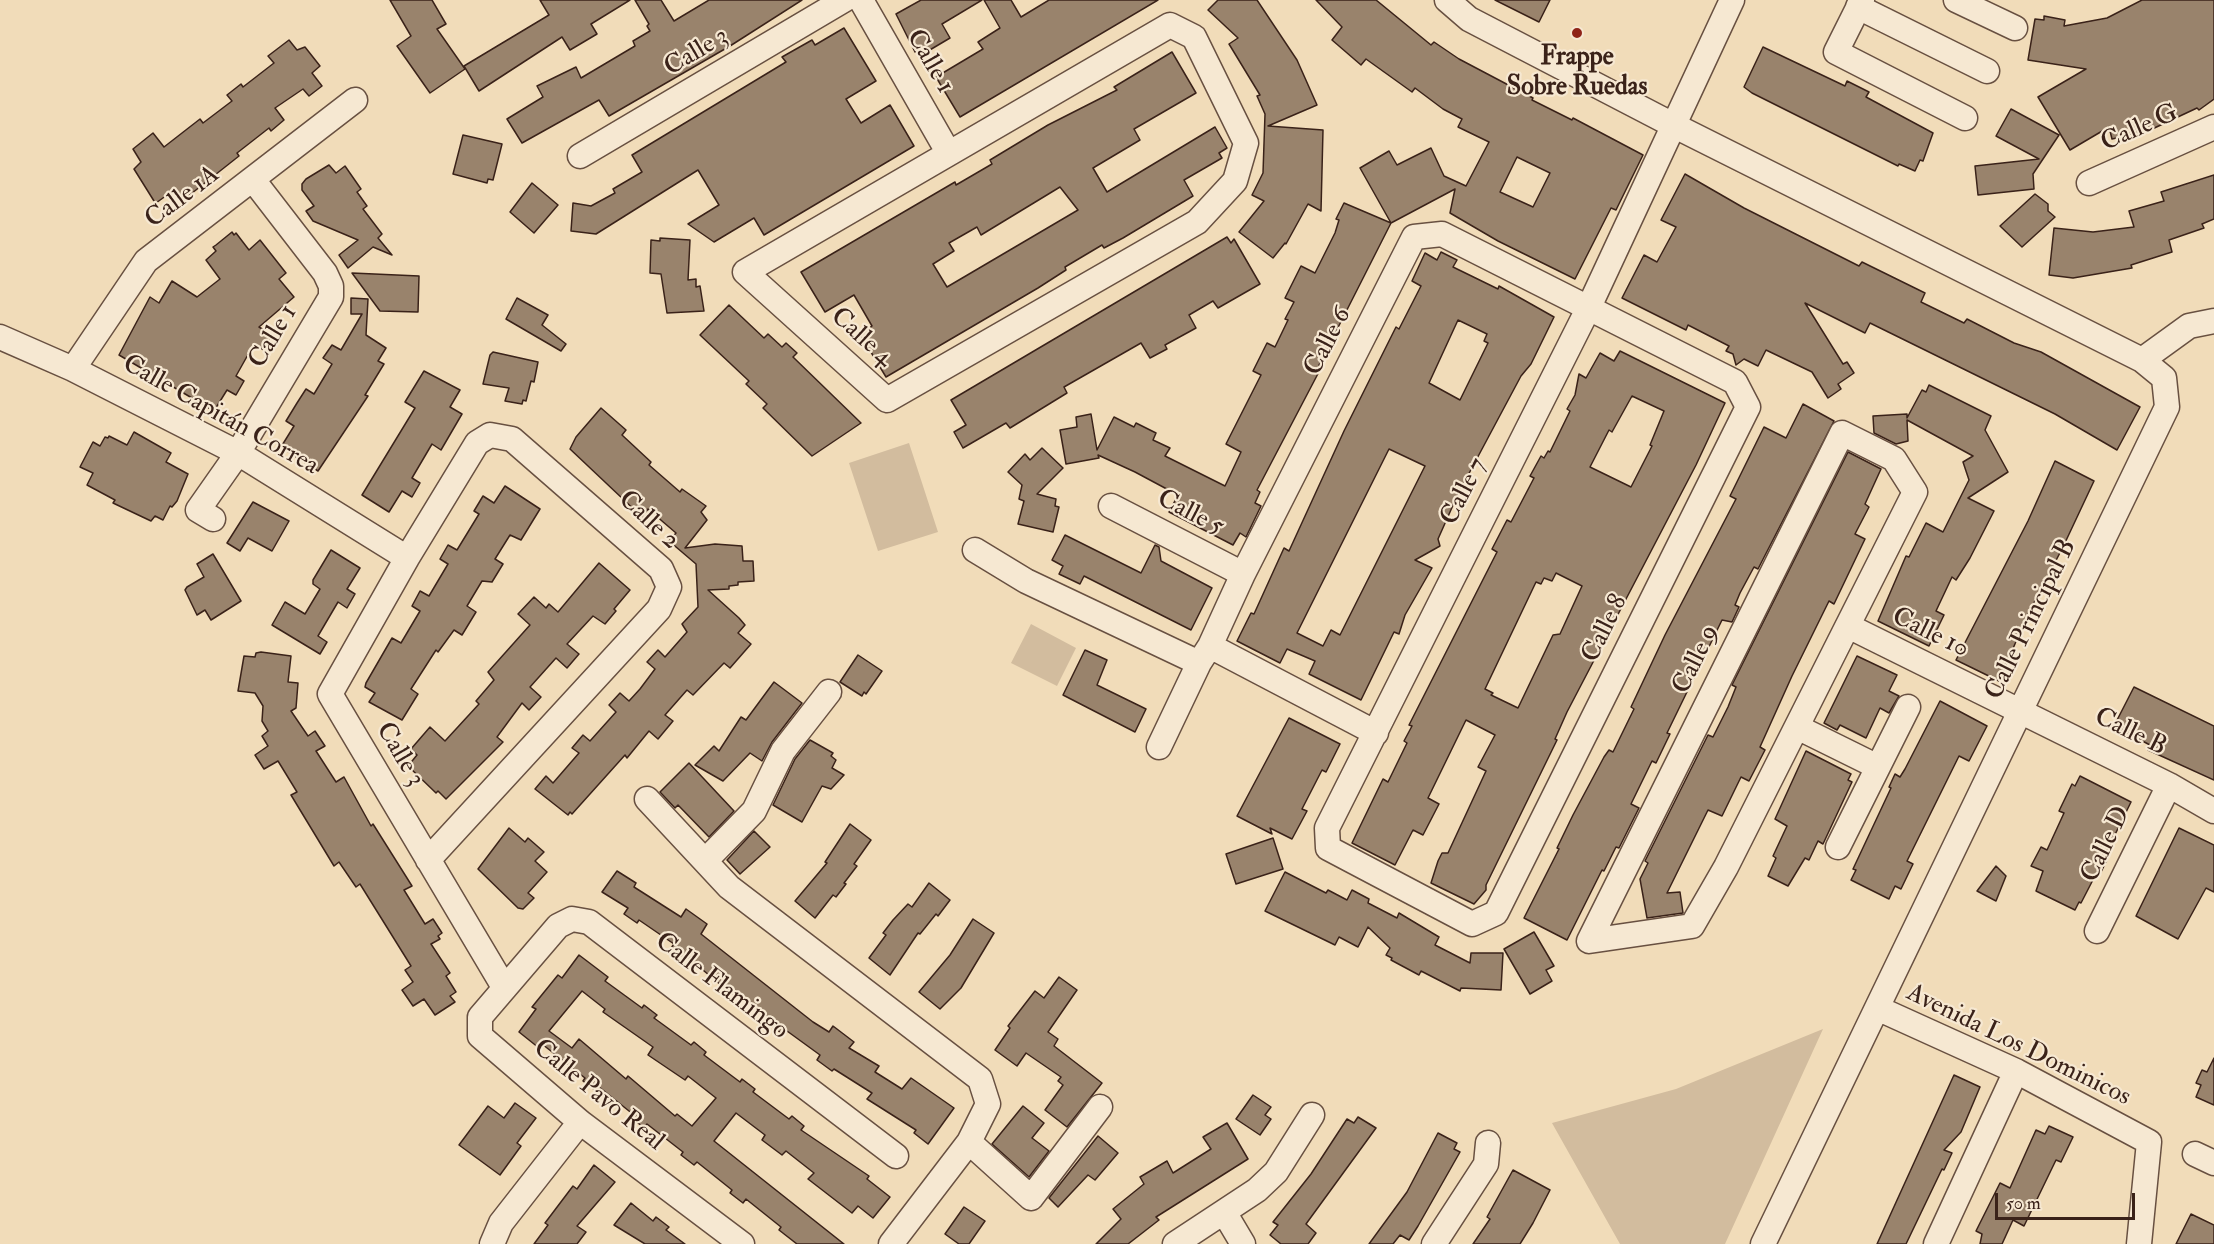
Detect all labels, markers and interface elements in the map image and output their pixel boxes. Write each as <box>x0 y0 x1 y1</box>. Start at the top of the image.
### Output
street label: Calle 3 <box>659 22 735 84</box>
street label: Calle 1 <box>898 25 960 99</box>
marker: Frappe Sobre Ruedas <box>1570 26 1584 40</box>
place label: Frappe Sobre Ruedas <box>1507 42 1647 104</box>
street label: Calle G <box>2097 98 2183 160</box>
street label: Calle 1A <box>140 160 226 236</box>
street label: Calle 1 <box>243 300 305 374</box>
street label: Calle 4 <box>823 302 899 374</box>
street label: Calle 6 <box>1299 303 1359 381</box>
street label: Calle Capitán Correa <box>117 349 323 483</box>
street label: Calle 7 <box>1435 453 1495 531</box>
street label: Calle 5 <box>1151 484 1229 544</box>
street label: Calle 2 <box>611 485 685 557</box>
street label: Calle Principal B <box>1980 535 2084 705</box>
street label: Calle 8 <box>1576 590 1636 668</box>
street label: Calle 10 <box>1886 602 1974 666</box>
street label: Calle 9 <box>1667 621 1727 699</box>
street label: Calle B <box>2089 702 2171 764</box>
street label: Calle 3 <box>368 717 430 793</box>
street label: Calle D <box>2075 802 2139 888</box>
street label: Calle Flamingo <box>648 927 794 1047</box>
street label: Avenida Los Dominicos <box>1901 978 2135 1114</box>
street label: Calle Pavo Real <box>526 1034 670 1158</box>
scale bar <box>1998 1181 2138 1219</box>
text: 50 m <box>2006 1192 2041 1215</box>

